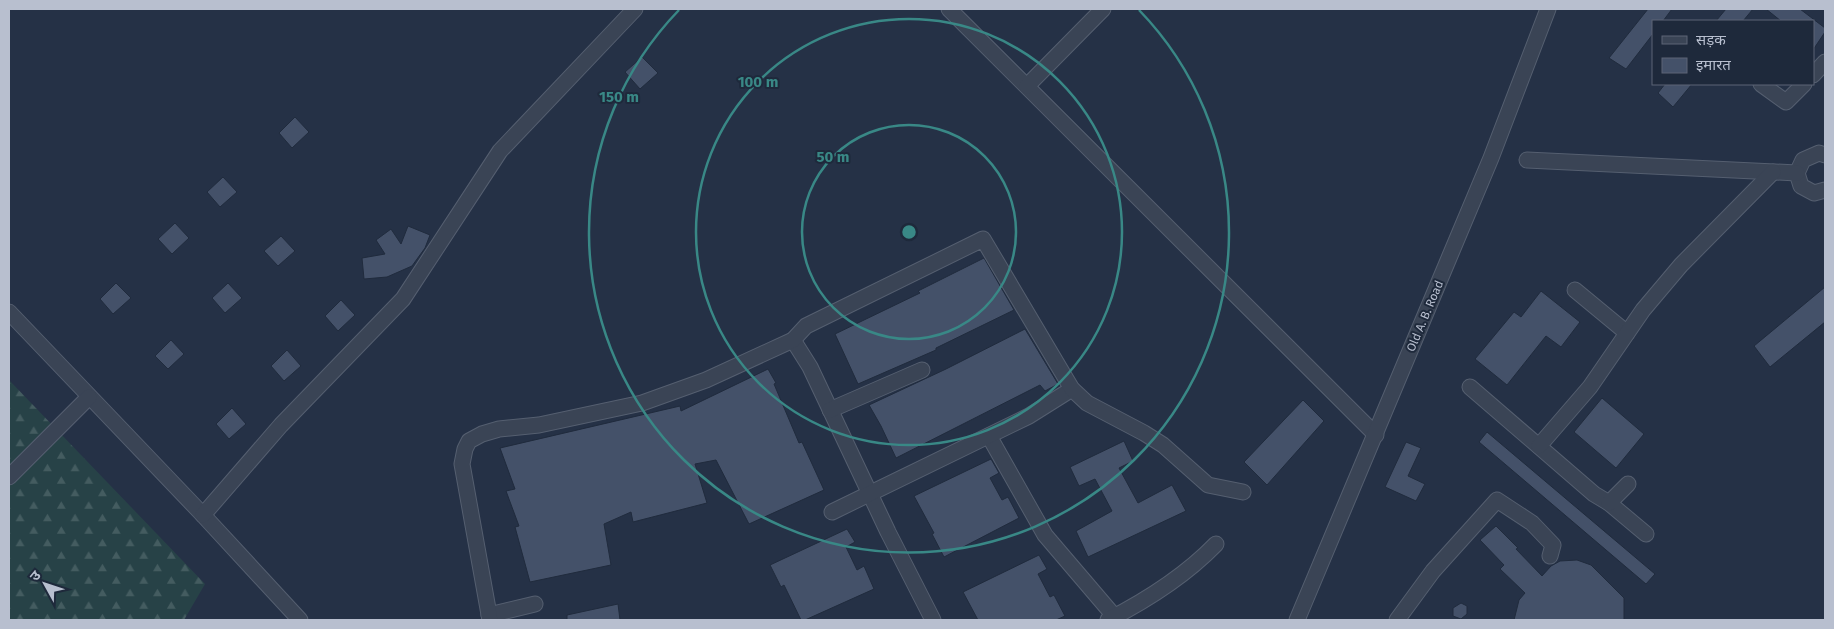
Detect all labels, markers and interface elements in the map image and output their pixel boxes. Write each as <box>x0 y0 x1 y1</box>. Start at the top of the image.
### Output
legend <box>1652 20 1814 85</box>
text: सड़क <box>1696 31 1726 49</box>
text: इमारत <box>1696 56 1731 74</box>
text: 100 m <box>738 73 778 91</box>
text: 150 m <box>599 88 639 106</box>
text: 50 m <box>816 148 850 166</box>
centre of rings <box>900 223 918 241</box>
street label: Old A. B. Road <box>1404 278 1446 354</box>
north arrow <box>20 559 70 609</box>
text: उ <box>26 567 45 585</box>

